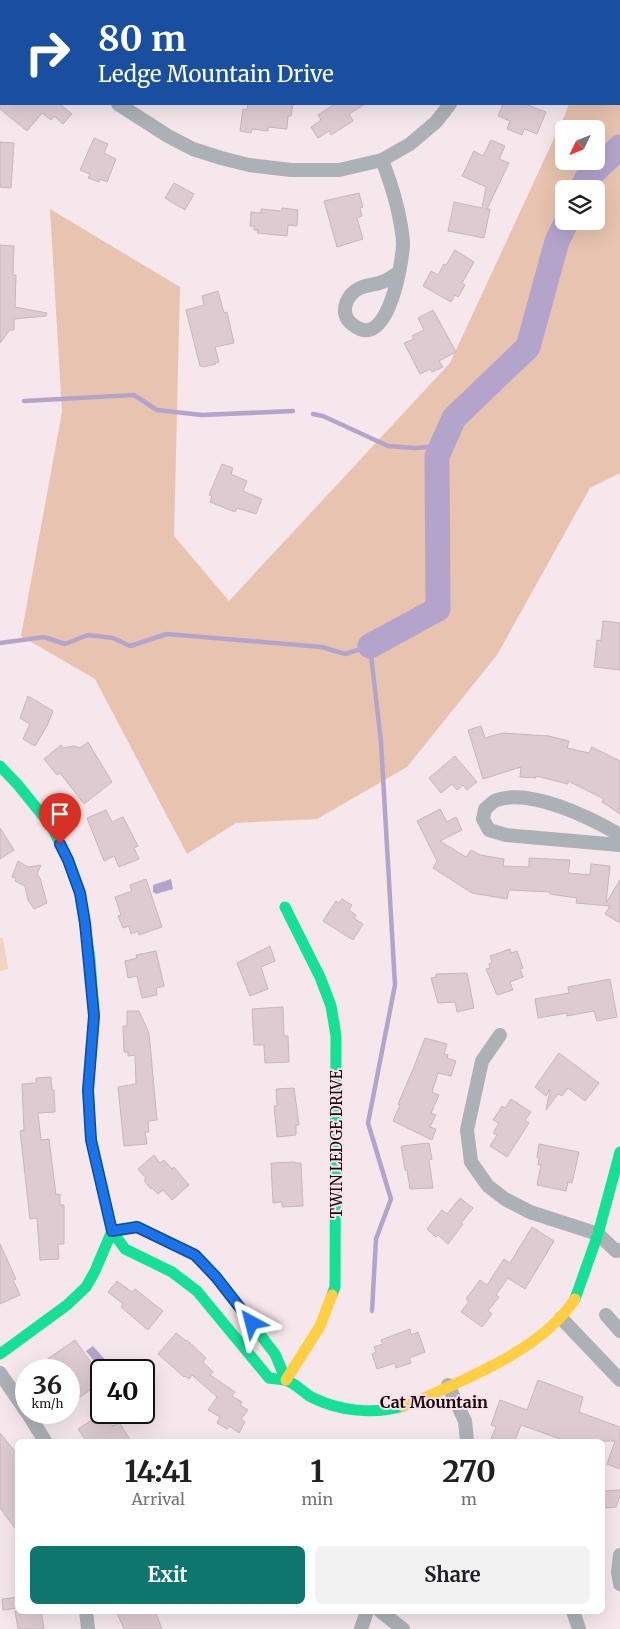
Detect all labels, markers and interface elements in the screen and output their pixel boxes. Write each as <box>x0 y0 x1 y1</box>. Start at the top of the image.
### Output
text: 80 m <box>98 17 186 61</box>
icon: right <box>15 20 80 85</box>
text: Ledge Mountain Drive <box>98 60 334 88</box>
north arrow <box>555 120 605 170</box>
map controls <box>555 120 605 230</box>
button: layers <box>555 180 605 230</box>
pin <box>39 793 81 844</box>
icon: arrive <box>46 800 74 828</box>
street label: TWIN LEDGE DRIVE <box>327 1069 346 1218</box>
position arrow <box>225 1296 277 1348</box>
speed limit sign: 40 <box>90 1359 155 1424</box>
text: 36 <box>33 1369 62 1401</box>
district label: Cat Mountain <box>380 1392 488 1412</box>
text: km/h <box>32 1396 63 1411</box>
text: 14:41 <box>124 1452 192 1490</box>
text: 1 <box>310 1452 324 1490</box>
text: 270 <box>442 1452 496 1490</box>
text: Arrival <box>132 1489 185 1509</box>
text: min <box>301 1489 333 1509</box>
text: m <box>461 1489 477 1509</box>
button: Exit <box>30 1546 305 1604</box>
button: Share <box>315 1546 590 1604</box>

